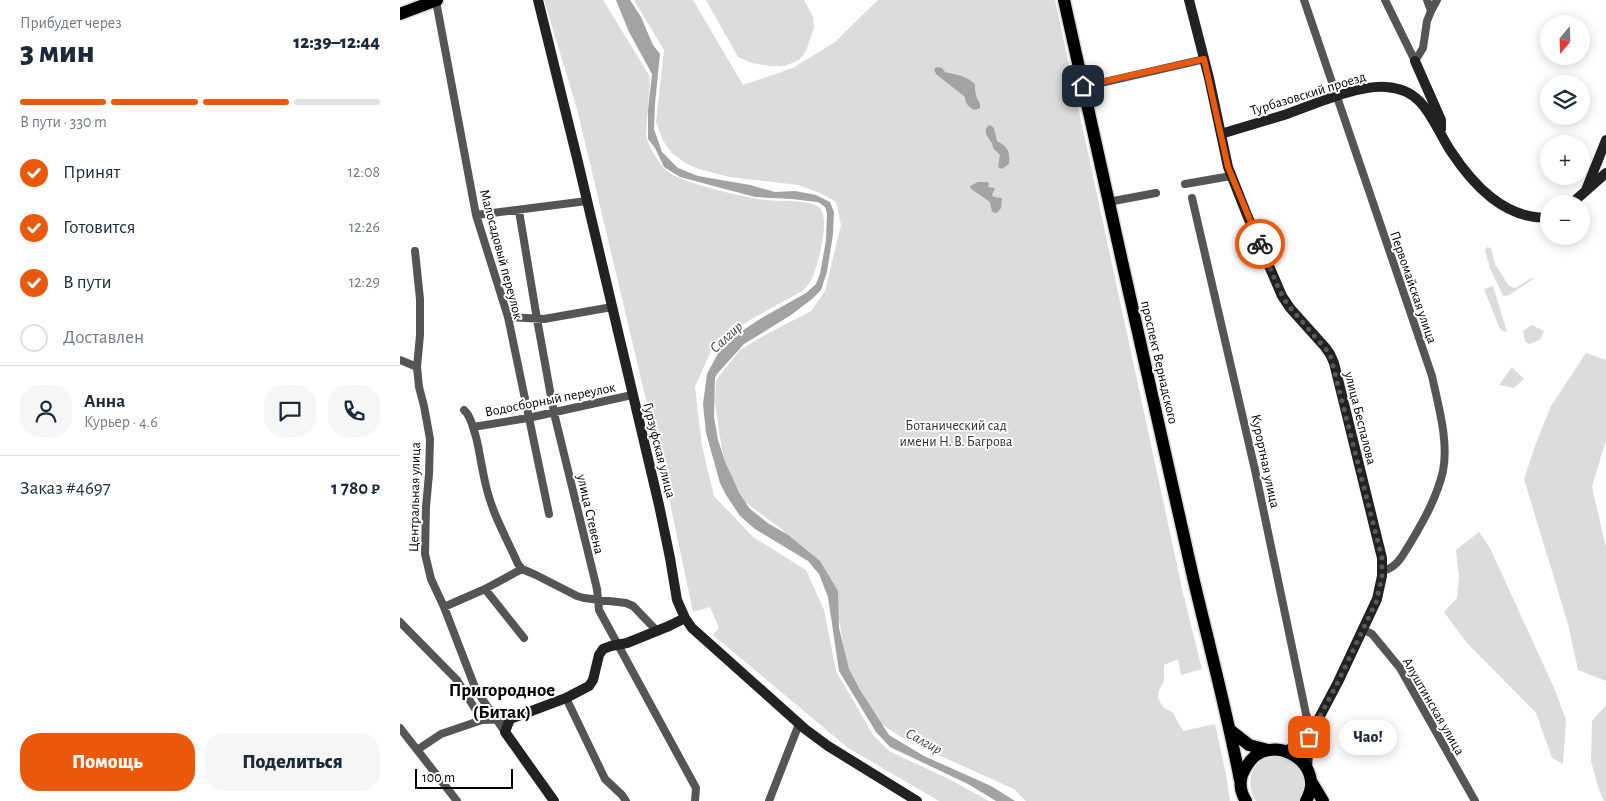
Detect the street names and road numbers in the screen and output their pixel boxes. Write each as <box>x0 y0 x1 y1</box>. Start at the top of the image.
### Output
street label: Турбазовский проезд <box>1249 70 1368 118</box>
street label: Малосадовый переулок <box>477 188 525 321</box>
street label: Первомайская улица <box>1387 229 1439 346</box>
street label: проспект Вернадского <box>1138 299 1180 425</box>
street label: улица Беспалова <box>1341 369 1379 467</box>
street label: Водосборный переулок <box>484 380 617 420</box>
street label: Гурзуфская улица <box>640 401 678 500</box>
street label: Курортная улица <box>1248 413 1282 510</box>
street label: Центральная улица <box>407 441 423 552</box>
street label: улица Стевена <box>574 472 606 556</box>
street label: Алуштинская улица <box>1400 655 1467 758</box>

